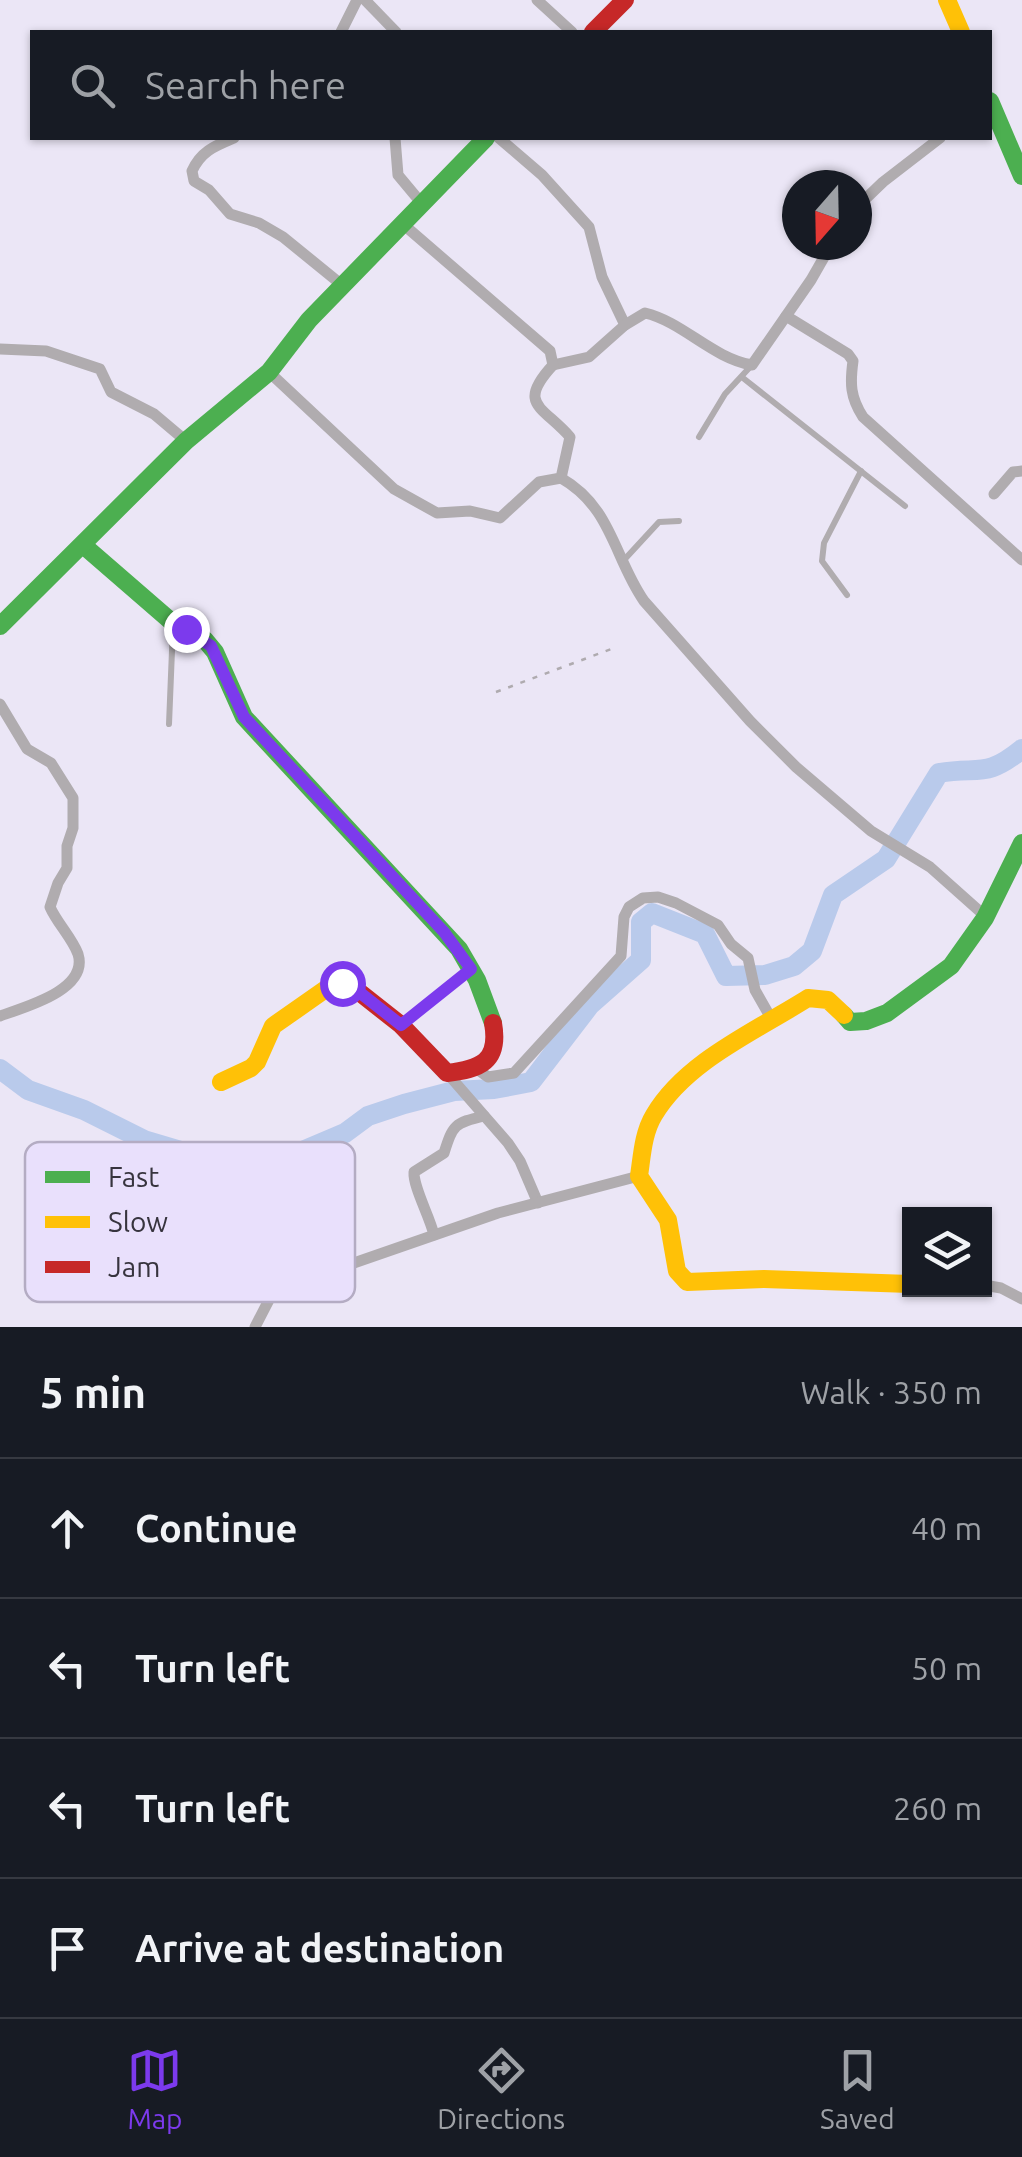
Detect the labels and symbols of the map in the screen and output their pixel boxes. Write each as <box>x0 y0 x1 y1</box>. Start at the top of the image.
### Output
north arrow <box>782 170 872 260</box>
route end <box>164 607 210 653</box>
route start <box>320 961 366 1007</box>
legend <box>25 1142 355 1302</box>
text: Fast <box>108 1161 159 1192</box>
text: Slow <box>108 1206 168 1237</box>
text: Jam <box>108 1251 160 1282</box>

